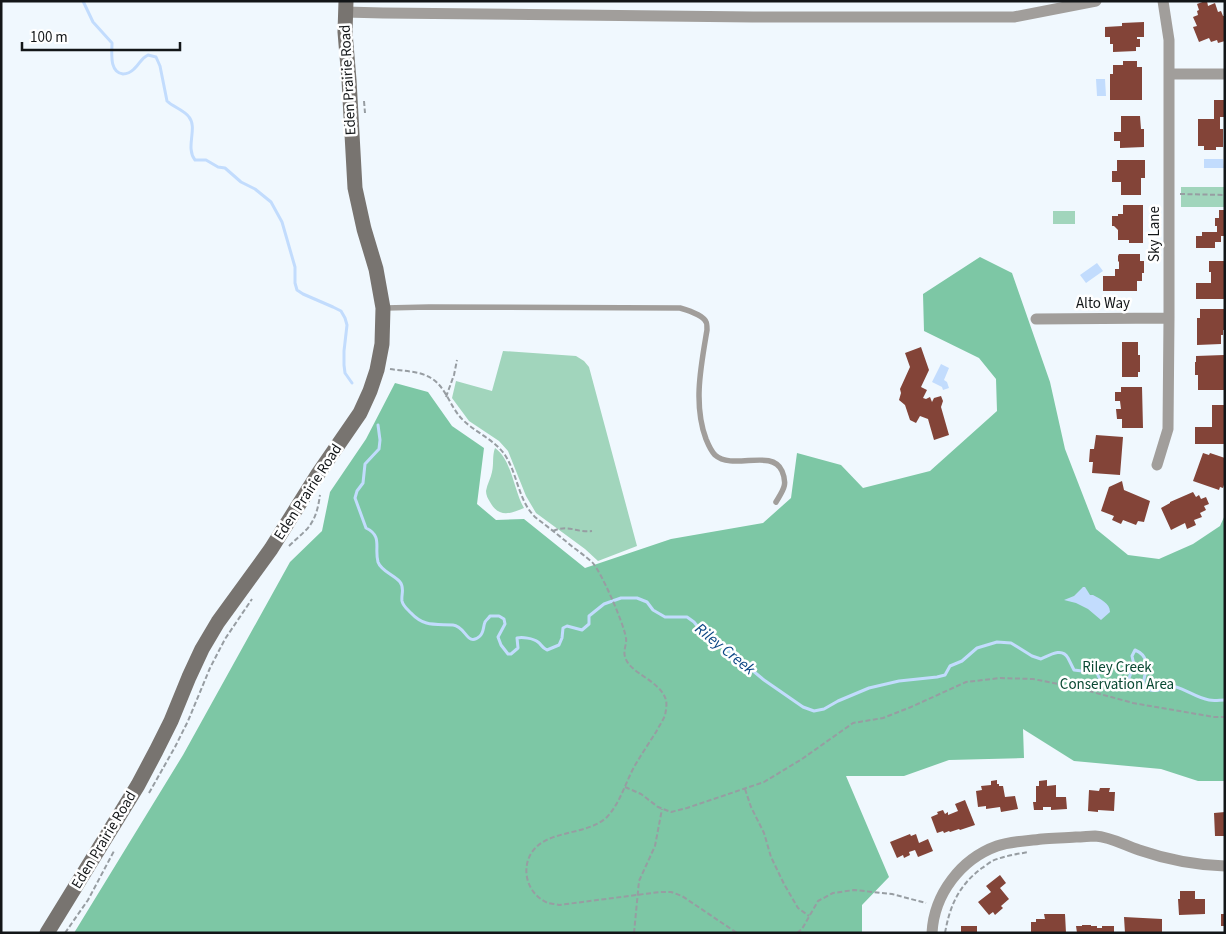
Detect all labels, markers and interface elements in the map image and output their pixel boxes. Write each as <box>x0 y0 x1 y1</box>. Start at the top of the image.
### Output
scale bar <box>22 20 180 52</box>
street label: Eden Prairie Road <box>335 24 361 136</box>
text: 100 m <box>30 27 68 48</box>
street label: Sky Lane <box>1144 206 1165 262</box>
street label: Alto Way <box>1076 293 1130 314</box>
street label: Eden Prairie Road <box>269 440 347 544</box>
water label: Riley Creek <box>690 618 760 680</box>
park label: Riley Creek Conservation Area <box>1060 657 1174 695</box>
street label: Eden Prairie Road <box>66 787 142 893</box>

